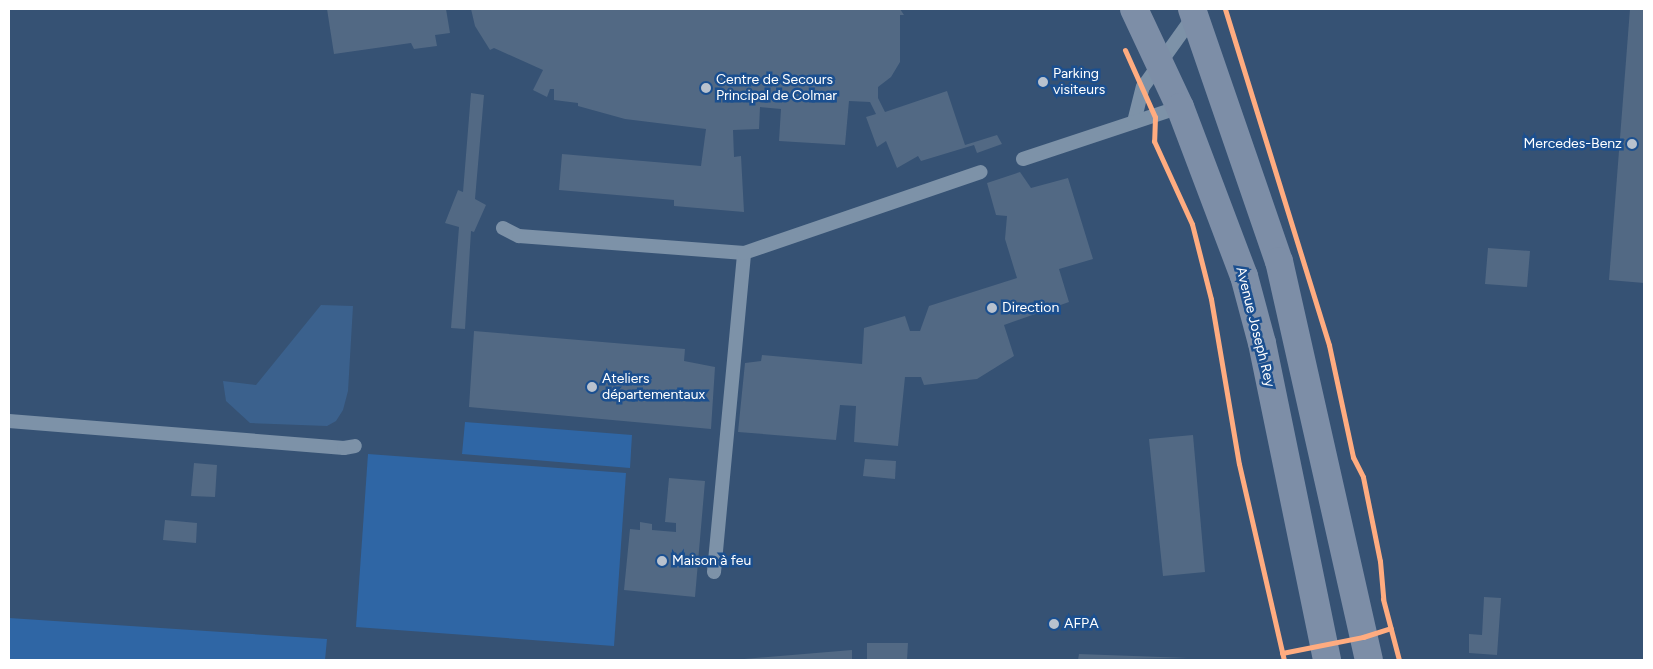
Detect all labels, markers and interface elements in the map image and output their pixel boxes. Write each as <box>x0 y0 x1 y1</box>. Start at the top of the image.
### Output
place label: Parking visiteurs <box>1053 66 1105 98</box>
place label: Centre de Secours Principal de Colmar <box>716 72 837 104</box>
marker: Parking visiteurs <box>1037 76 1049 88</box>
marker: Centre de Secours Principal de Colmar <box>700 82 712 94</box>
place label: Mercedes-Benz <box>1523 136 1622 152</box>
marker: Mercedes-Benz <box>1626 138 1638 150</box>
street label: Avenue Joseph Rey <box>1232 265 1278 389</box>
place label: Direction <box>1002 300 1059 316</box>
marker: Direction <box>986 302 998 314</box>
place label: Ateliers départementaux <box>602 371 705 404</box>
marker: Ateliers départementaux <box>586 381 598 393</box>
place label: Maison à feu <box>672 553 751 569</box>
marker: Maison à feu <box>656 555 668 567</box>
place label: AFPA <box>1064 616 1099 632</box>
marker: AFPA <box>1048 618 1060 630</box>

